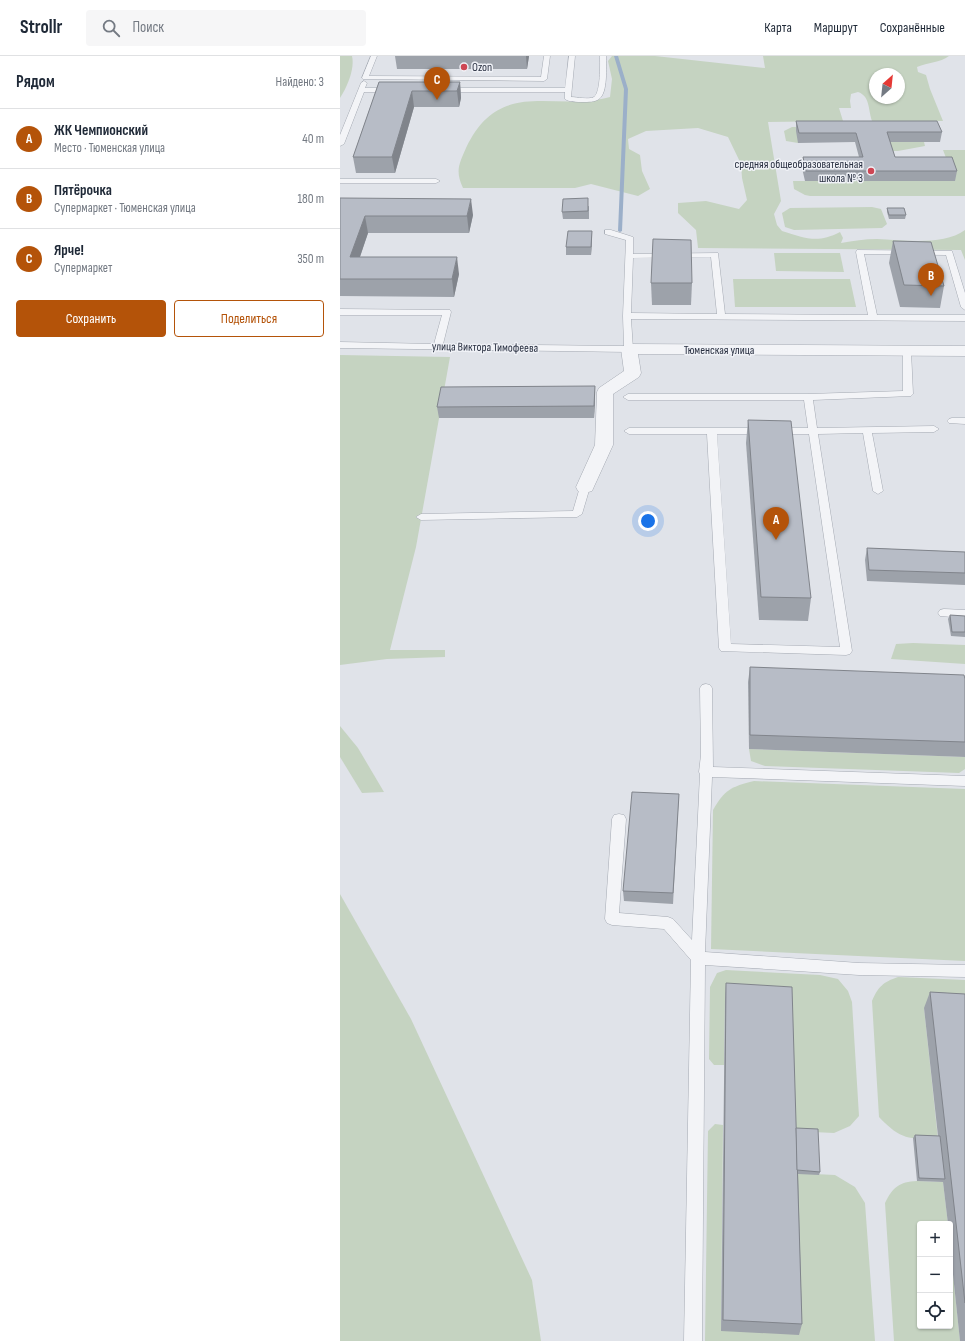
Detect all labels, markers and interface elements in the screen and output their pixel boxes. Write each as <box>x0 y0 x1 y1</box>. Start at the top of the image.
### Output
search box <box>86 10 366 46</box>
text: Strollr <box>20 16 62 39</box>
icon: search <box>100 17 122 39</box>
text: Поиск <box>132 18 164 37</box>
text: Карта <box>764 19 792 36</box>
text: Маршрут <box>814 19 858 36</box>
text: Сохранённые <box>880 19 945 36</box>
place label: Ozon <box>472 60 492 75</box>
marker: Ozon <box>459 62 469 72</box>
pin: C <box>424 67 450 100</box>
north arrow <box>869 68 905 104</box>
text: Рядом <box>16 72 55 92</box>
text: Найдено: 3 <box>276 74 324 90</box>
text: ЖК Чемпионский <box>54 121 148 140</box>
text: A <box>26 131 32 147</box>
text: 40 m <box>302 131 324 147</box>
text: Место · Тюменская улица <box>54 140 165 156</box>
place label: средняя общеобразовательная школа № 3 <box>734 157 863 186</box>
marker: средняя общеобразовательная школа № 3 <box>866 166 876 176</box>
text: Пятёрочка <box>54 181 112 200</box>
text: B <box>26 191 32 207</box>
text: 180 m <box>298 191 324 207</box>
text: Супермаркет · Тюменская улица <box>54 200 196 216</box>
text: Ярче! <box>54 241 84 260</box>
text: C <box>26 251 32 267</box>
text: 350 m <box>297 251 324 267</box>
text: Супермаркет <box>54 260 112 276</box>
pin: B <box>918 263 944 296</box>
button: Сохранить <box>16 300 166 337</box>
button: Поделиться <box>174 300 324 337</box>
street label: улица Виктора Тимофеева <box>432 339 539 356</box>
street label: Тюменская улица <box>684 343 755 358</box>
pin: A <box>763 507 789 540</box>
your location <box>638 511 658 531</box>
map controls <box>917 1221 953 1329</box>
button: + <box>917 1221 953 1257</box>
button: − <box>917 1257 953 1293</box>
button: locate <box>917 1293 953 1329</box>

